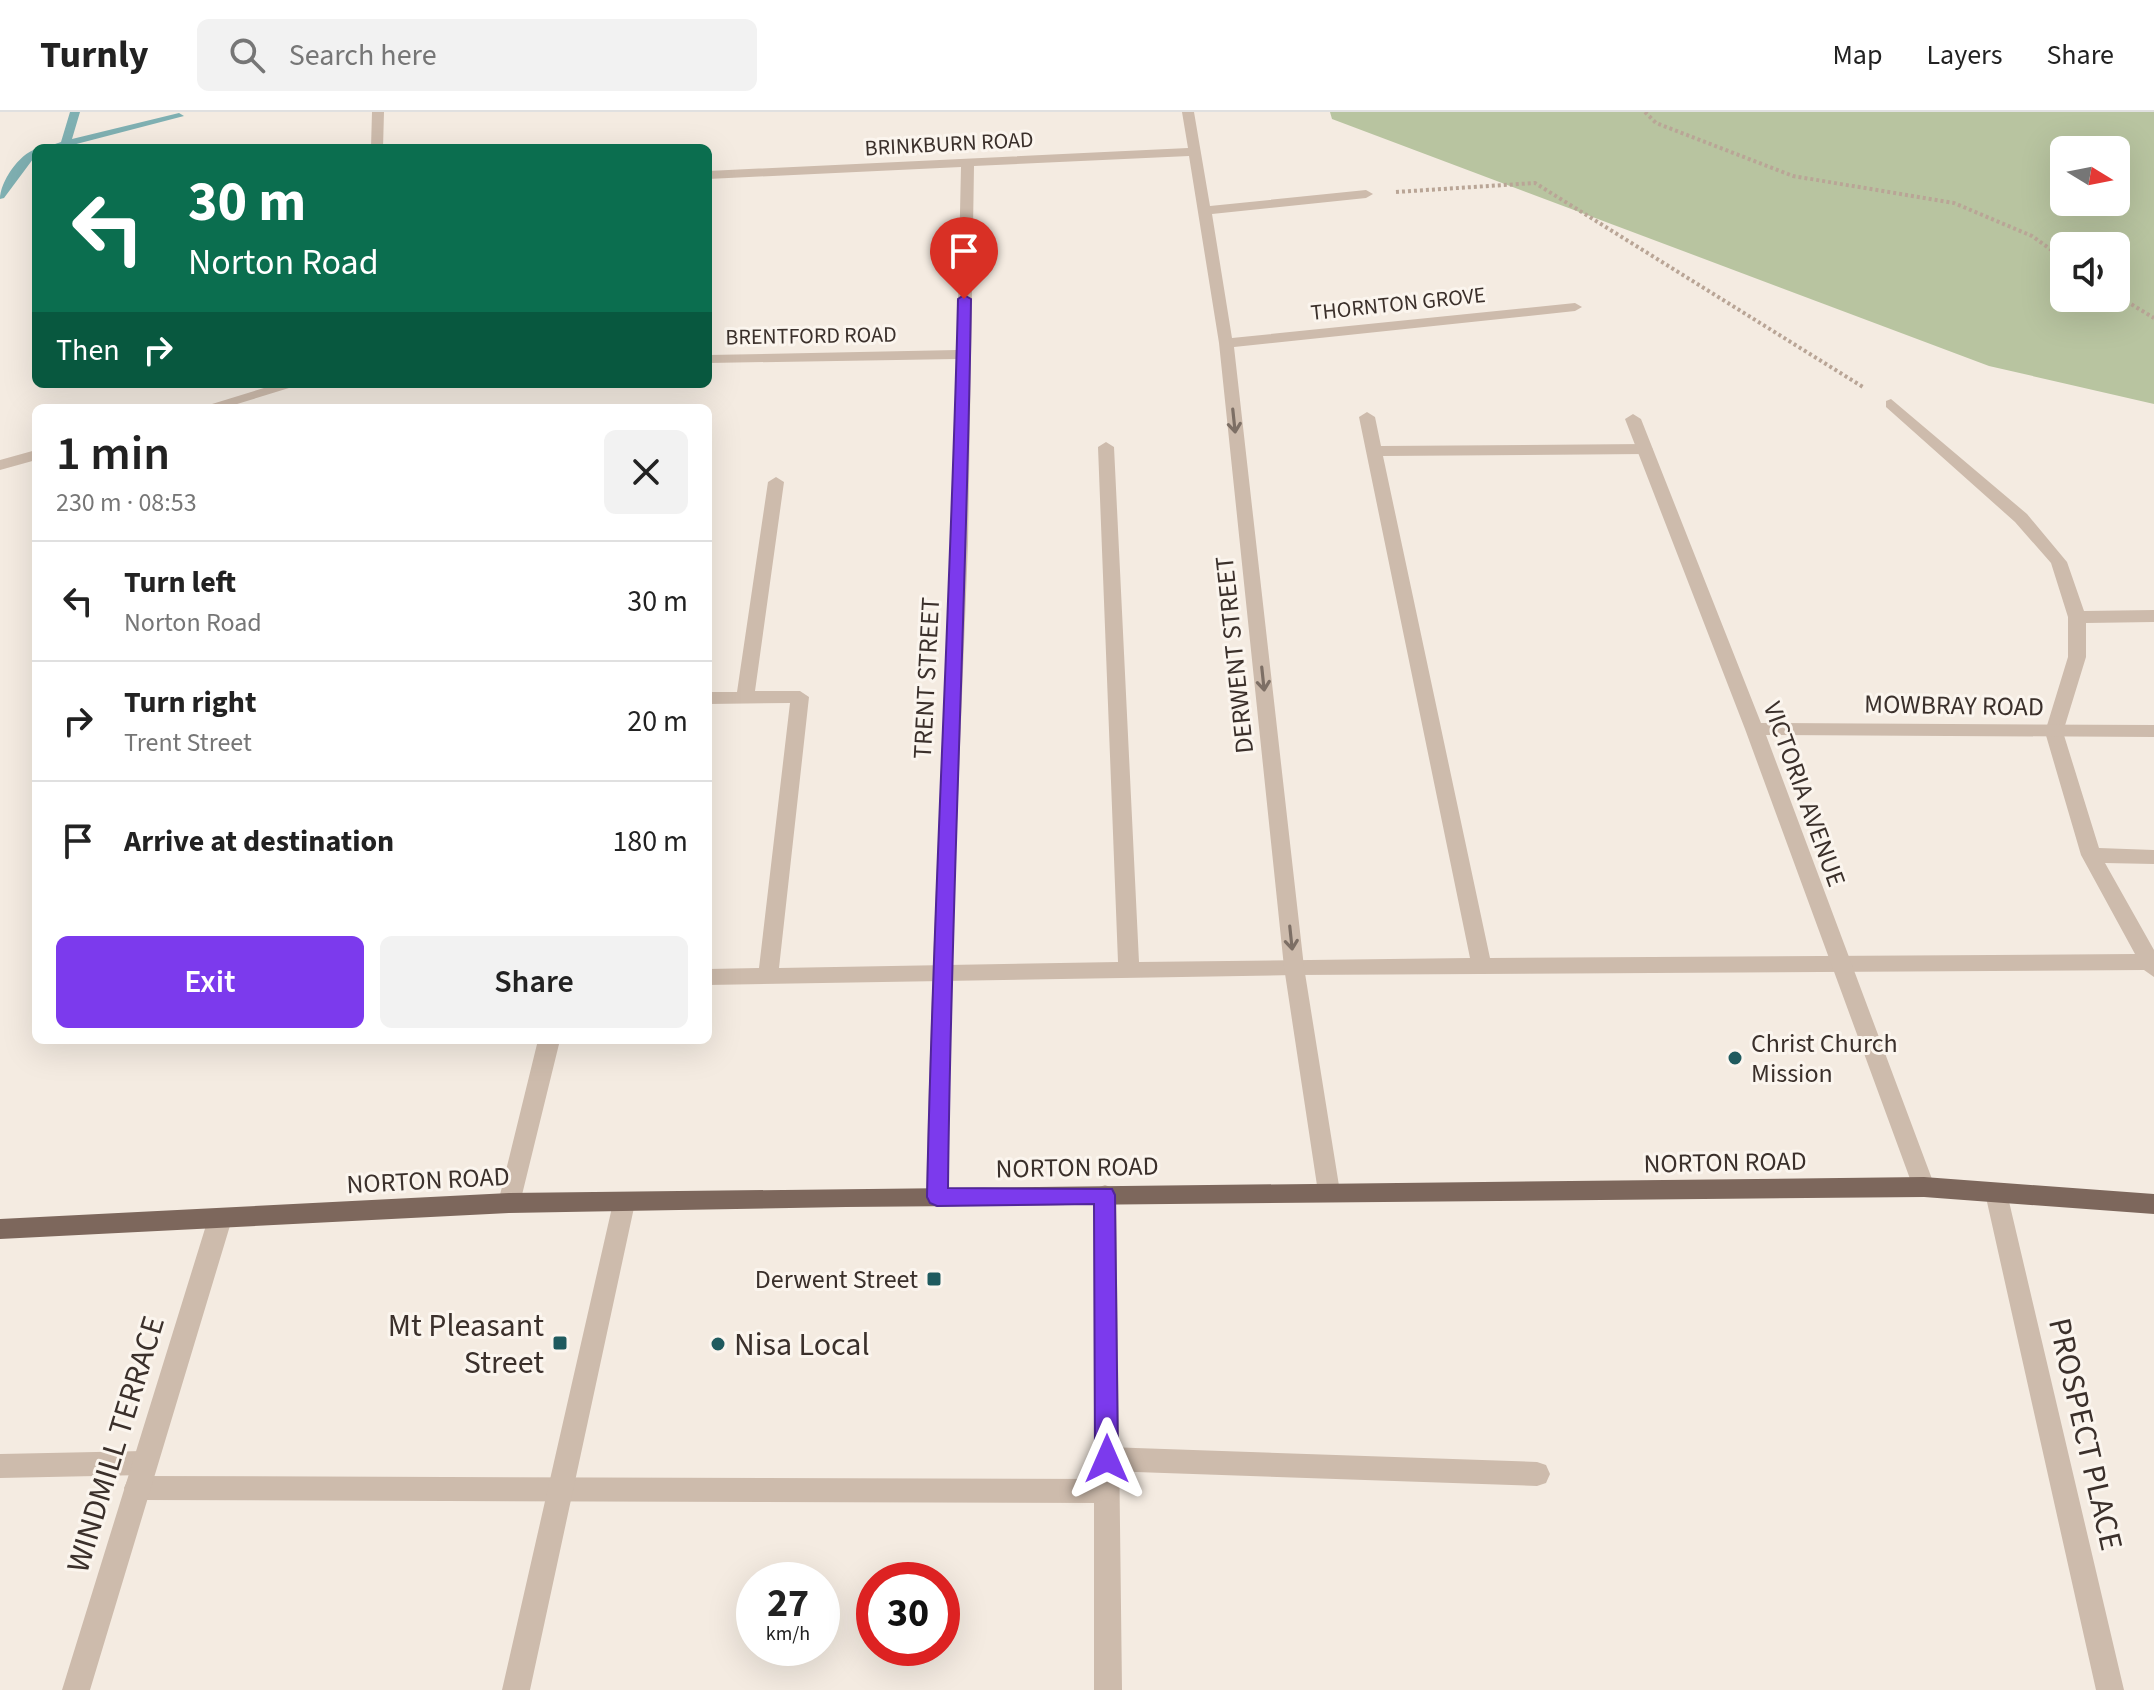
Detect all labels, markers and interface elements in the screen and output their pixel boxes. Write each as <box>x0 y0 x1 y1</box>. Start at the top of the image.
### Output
search box <box>197 19 757 91</box>
text: Turnly <box>40 28 149 82</box>
icon: search <box>225 33 269 77</box>
text: Search here <box>289 34 437 77</box>
text: Map <box>1832 35 1882 75</box>
text: Layers <box>1926 35 2002 75</box>
text: Share <box>2046 35 2114 75</box>
street label: BRINKBURN ROAD <box>864 124 1034 164</box>
north arrow <box>2050 136 2130 216</box>
map controls <box>2050 136 2130 312</box>
text: 30 m <box>188 163 306 242</box>
icon: left <box>56 176 160 280</box>
pin <box>930 217 998 299</box>
icon: arrive <box>942 229 986 273</box>
button: sound <box>2050 232 2130 312</box>
text: Norton Road <box>188 237 379 288</box>
street label: THORNTON GROVE <box>1309 279 1487 329</box>
street label: BRENTFORD ROAD <box>725 319 897 353</box>
icon: right <box>136 328 180 372</box>
text: Then <box>56 329 120 372</box>
one-way arrow <box>1227 407 1242 434</box>
text: 1 min <box>56 420 170 488</box>
button: close <box>604 430 688 514</box>
text: 230 m · 08:53 <box>56 484 197 521</box>
street label: DERWENT STREET <box>1206 554 1263 755</box>
text: Turn left <box>124 561 236 604</box>
icon: left <box>56 579 100 623</box>
text: 30 m <box>627 580 688 623</box>
street label: TRENT STREET <box>904 596 949 760</box>
text: Norton Road <box>124 604 262 641</box>
one-way arrow <box>1255 665 1270 692</box>
text: Turn right <box>124 681 256 724</box>
street label: MOWBRAY ROAD <box>1864 685 2044 726</box>
street label: VICTORIA AVENUE <box>1754 697 1855 892</box>
icon: right <box>56 699 100 743</box>
text: 20 m <box>627 700 688 743</box>
text: Trent Street <box>124 724 252 761</box>
icon: arrive <box>56 819 100 863</box>
text: Arrive at destination <box>124 820 394 863</box>
text: 180 m <box>612 820 688 863</box>
one-way arrow <box>1284 924 1299 950</box>
button: Exit <box>56 936 364 1028</box>
button: Share <box>380 936 688 1028</box>
place label: Christ Church Mission <box>1751 1025 1898 1092</box>
marker: Christ Church Mission <box>1726 1049 1744 1067</box>
street label: NORTON ROAD <box>1643 1143 1807 1182</box>
street label: NORTON ROAD <box>995 1148 1159 1187</box>
street label: NORTON ROAD <box>346 1158 510 1203</box>
place label: Derwent Street <box>755 1261 918 1298</box>
marker: Derwent Street <box>925 1270 943 1288</box>
place label: Mt Pleasant Street <box>388 1303 544 1386</box>
street label: WINDMILL TERRACE <box>55 1311 177 1578</box>
street label: PROSPECT PLACE <box>2036 1314 2134 1555</box>
place label: Nisa Local <box>734 1322 870 1368</box>
marker: Mt Pleasant Street <box>551 1334 569 1352</box>
marker: Nisa Local <box>709 1335 727 1353</box>
position arrow <box>1065 1417 1149 1501</box>
speed limit sign: 30 <box>856 1562 960 1666</box>
text: 27 <box>767 1575 809 1632</box>
text: km/h <box>766 1620 810 1648</box>

